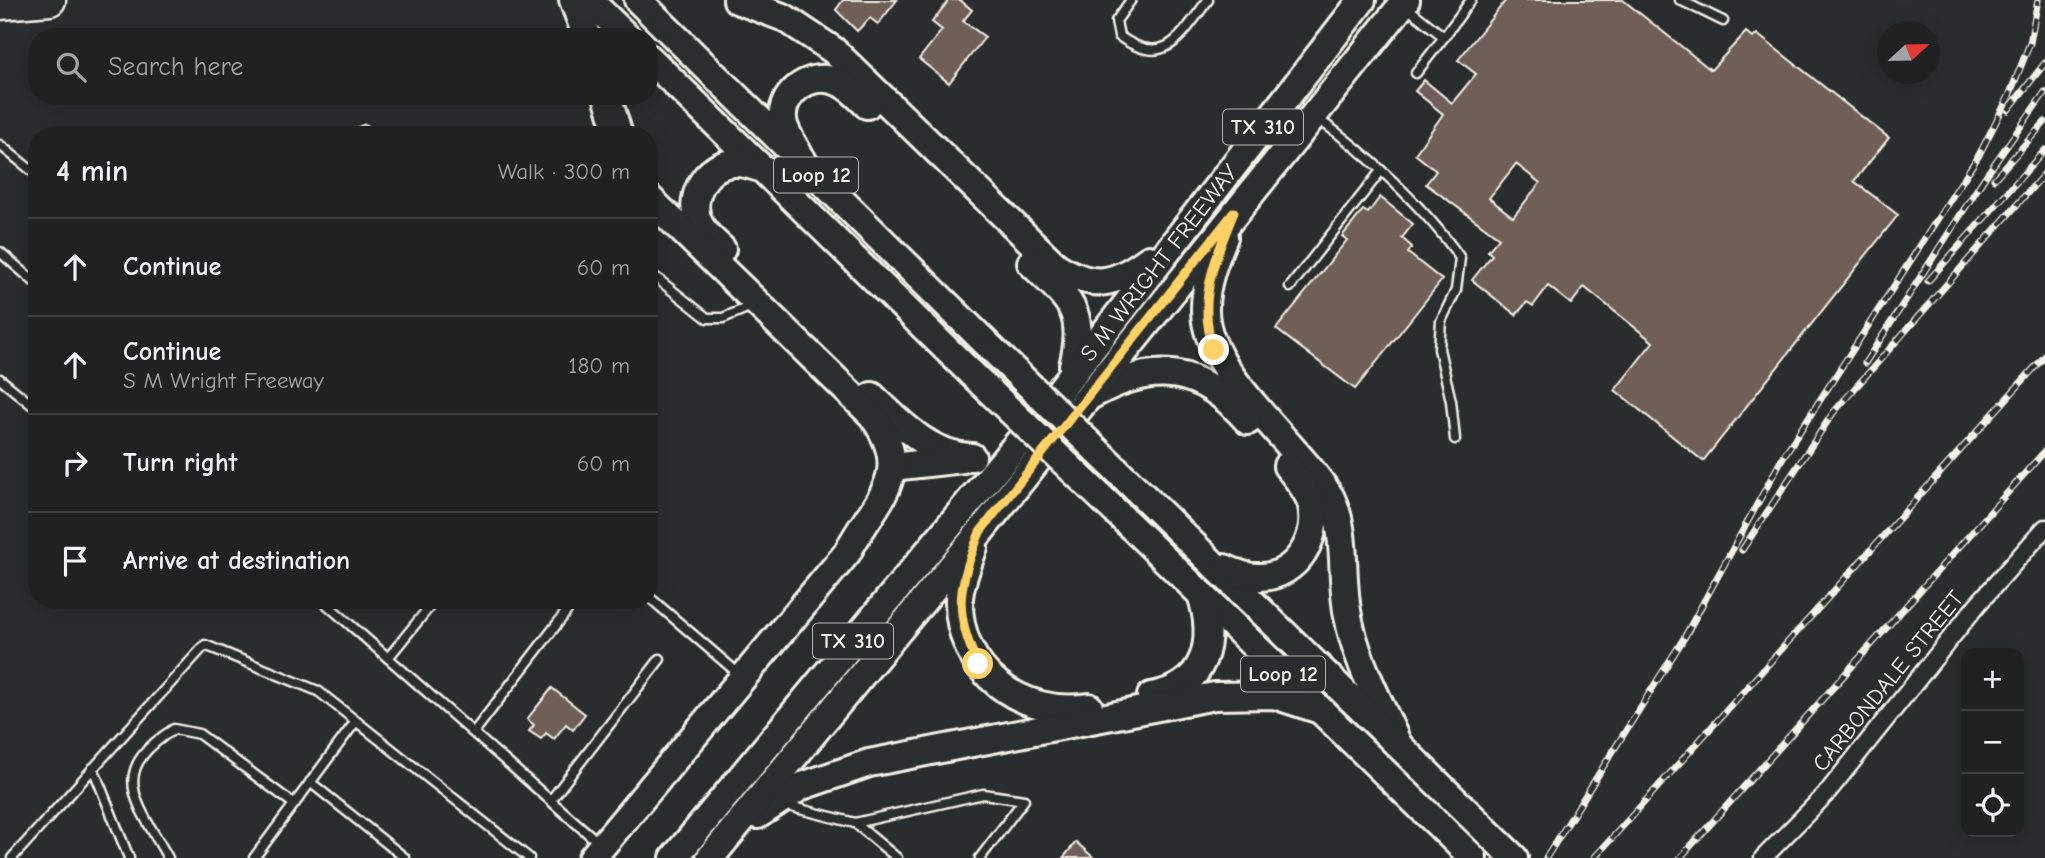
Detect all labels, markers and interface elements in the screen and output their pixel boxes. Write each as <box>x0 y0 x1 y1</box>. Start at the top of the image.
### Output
north arrow <box>1877 21 1940 84</box>
search box <box>28 28 658 105</box>
icon: search <box>52 48 90 86</box>
text: Search here <box>108 52 243 82</box>
road number: TX 310 <box>1223 110 1303 144</box>
text: 4 min <box>56 154 128 189</box>
text: Walk · 300 m <box>498 158 630 185</box>
road number: Loop 12 <box>774 158 858 192</box>
street label: S M WRIGHT FREEWAY <box>1074 159 1244 366</box>
icon: ahead <box>56 248 94 286</box>
text: Continue <box>123 252 221 282</box>
text: 60 m <box>577 254 630 281</box>
route end <box>1198 334 1229 365</box>
text: Continue <box>123 337 221 367</box>
icon: ahead <box>56 346 94 384</box>
text: 180 m <box>568 352 630 379</box>
text: S M Wright Freeway <box>123 367 324 394</box>
icon: right <box>56 444 94 482</box>
text: Turn right <box>123 448 237 478</box>
text: 60 m <box>577 450 630 477</box>
icon: arrive <box>56 542 94 580</box>
text: Arrive at destination <box>123 546 350 576</box>
street label: CARBONDALE STREET <box>1807 585 1969 777</box>
road number: TX 310 <box>813 624 893 658</box>
route start <box>962 648 993 679</box>
map controls <box>1961 648 2024 837</box>
button: + <box>1961 648 2024 711</box>
road number: Loop 12 <box>1241 656 1325 692</box>
button: − <box>1961 711 2024 774</box>
button: locate <box>1961 774 2024 837</box>

